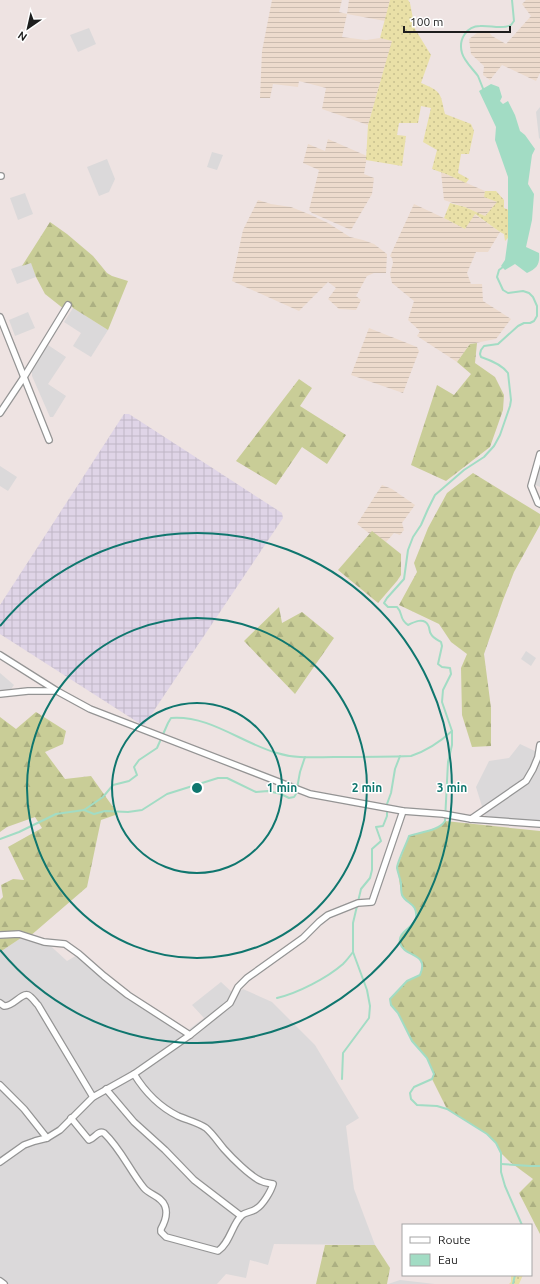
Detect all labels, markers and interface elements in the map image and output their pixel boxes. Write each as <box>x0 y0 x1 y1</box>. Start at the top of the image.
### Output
north arrow <box>8 8 48 48</box>
scale bar <box>404 8 510 34</box>
text: 100 m <box>410 15 443 28</box>
text: N <box>16 29 29 44</box>
centre of rings <box>190 781 204 795</box>
text: 1 min <box>267 781 297 794</box>
text: 2 min <box>352 781 382 794</box>
text: 3 min <box>437 781 467 794</box>
legend <box>402 1224 532 1276</box>
text: Route <box>438 1233 471 1246</box>
text: Eau <box>438 1253 458 1266</box>

